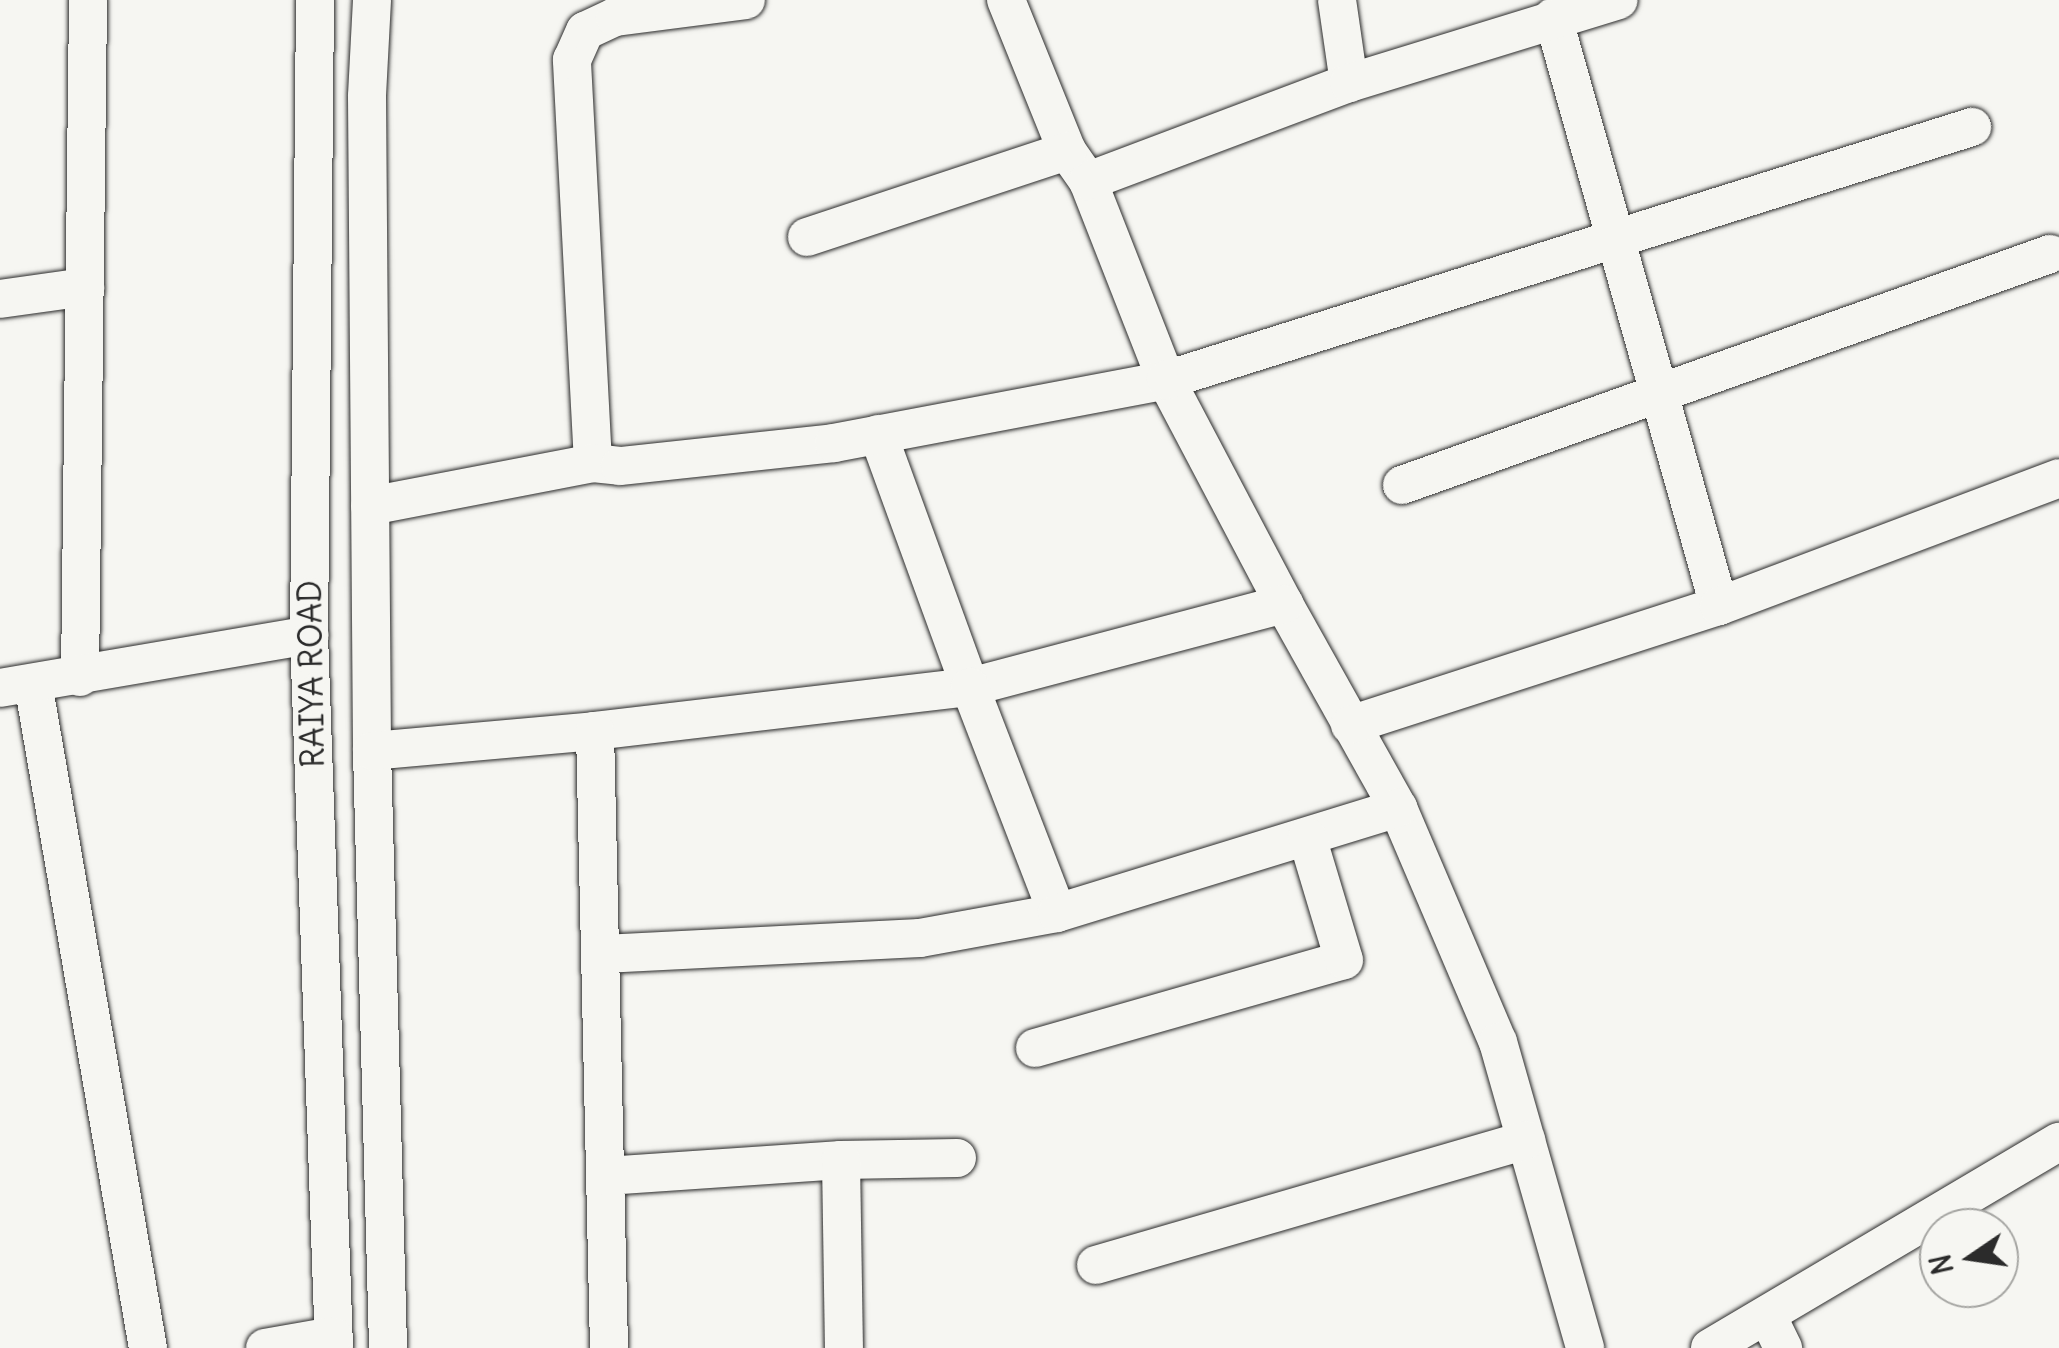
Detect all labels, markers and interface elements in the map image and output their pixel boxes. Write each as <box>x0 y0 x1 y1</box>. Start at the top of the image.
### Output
street label: RAIYA ROAD <box>291 580 333 768</box>
north arrow <box>1919 1208 2019 1308</box>
text: N <box>1922 1251 1961 1278</box>

